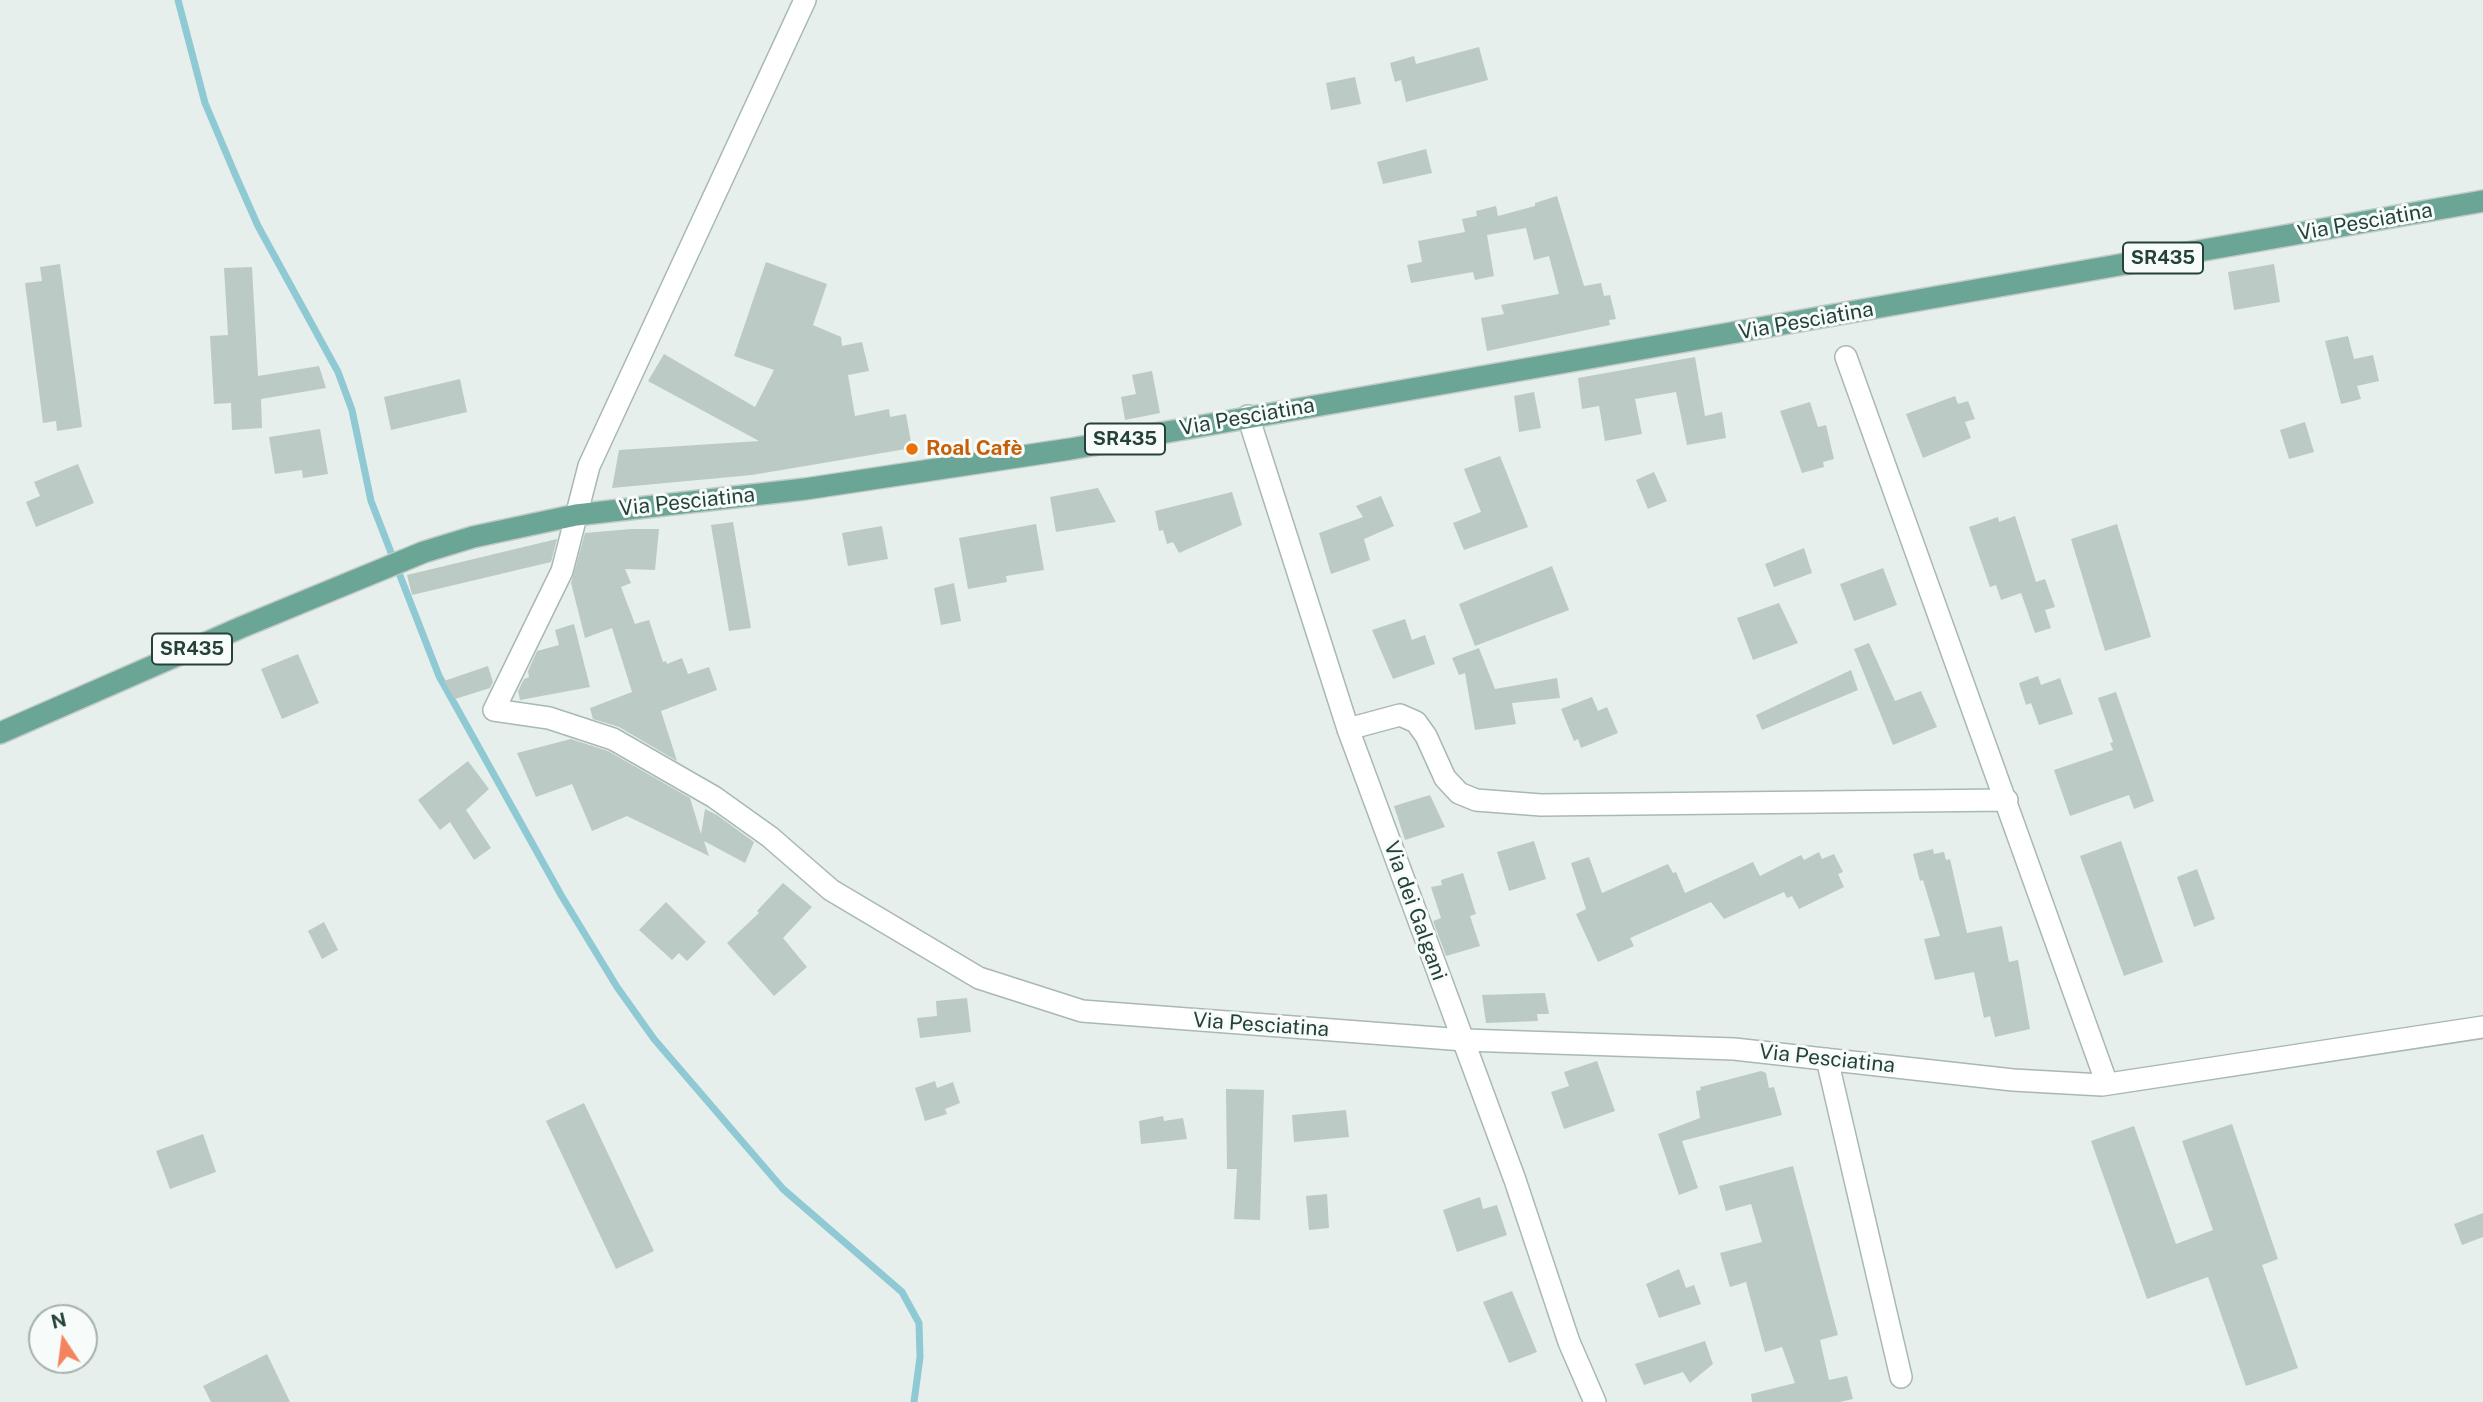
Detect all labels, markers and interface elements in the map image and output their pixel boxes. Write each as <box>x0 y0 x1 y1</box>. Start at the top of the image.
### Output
street label: Via Pesciatina <box>2296 198 2434 246</box>
road number: SR435 <box>2123 242 2203 274</box>
street label: Via Pesciatina <box>1737 297 1875 345</box>
street label: Via Pesciatina <box>1178 393 1316 441</box>
road number: SR435 <box>1085 424 1165 454</box>
place label: Roal Cafè <box>926 436 1023 462</box>
marker: Roal Cafè <box>904 441 920 457</box>
street label: Via Pesciatina <box>618 482 756 522</box>
road number: SR435 <box>152 634 232 664</box>
street label: Via dei Galgani <box>1378 838 1452 984</box>
street label: Via Pesciatina <box>1192 1008 1330 1042</box>
street label: Via Pesciatina <box>1758 1039 1896 1079</box>
north arrow <box>28 1304 98 1374</box>
text: N <box>49 1308 68 1333</box>

